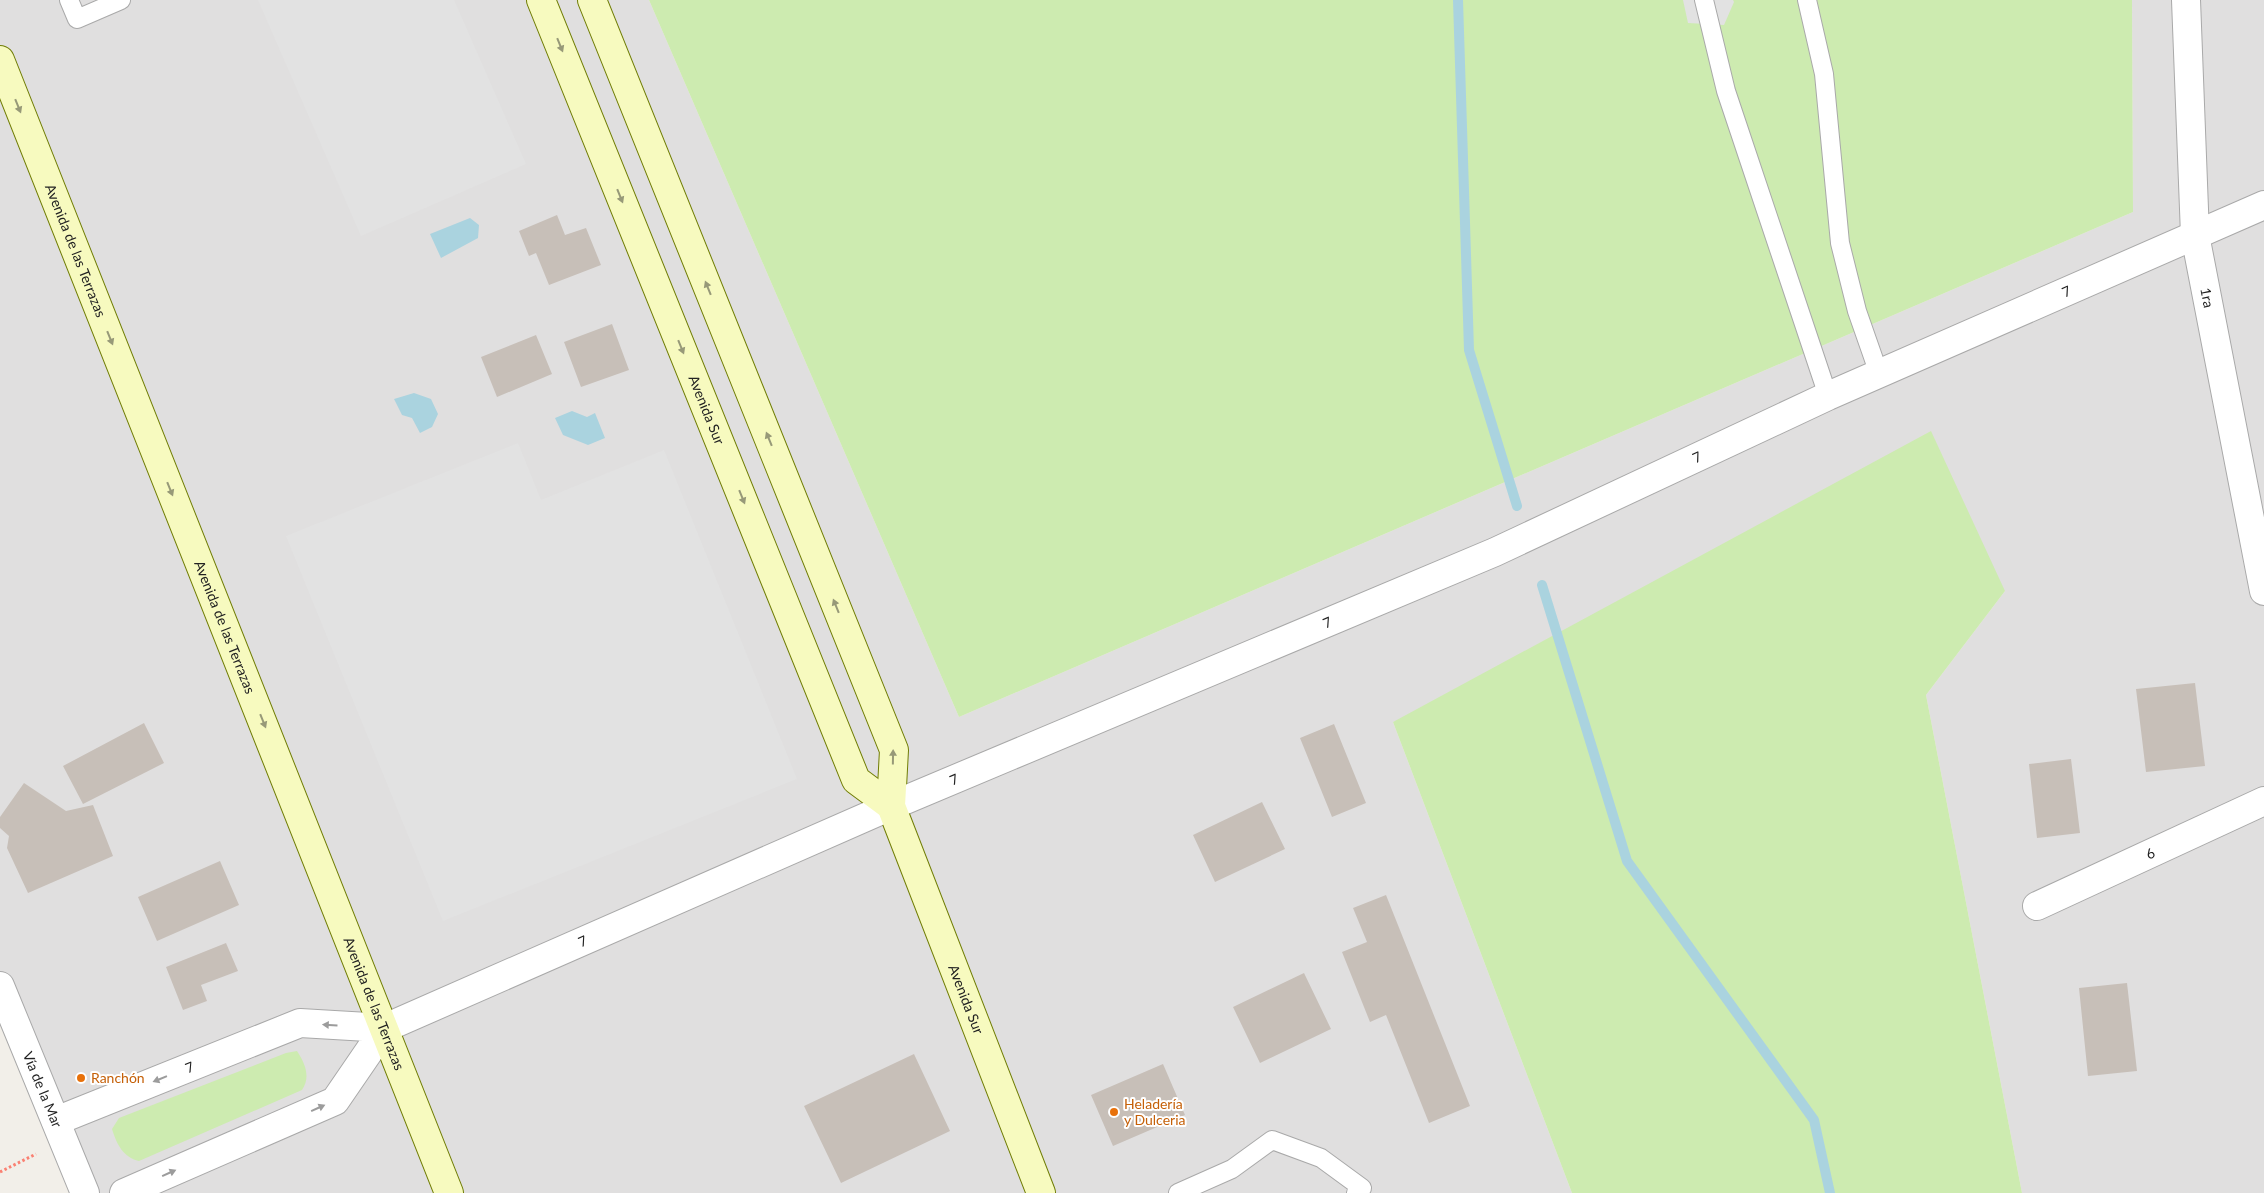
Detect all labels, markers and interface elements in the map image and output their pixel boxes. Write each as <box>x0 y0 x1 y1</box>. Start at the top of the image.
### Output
one-way arrow <box>556 38 564 52</box>
one-way arrow <box>15 98 22 113</box>
street label: Avenida de las Terrazas <box>42 181 110 319</box>
one-way arrow <box>617 189 625 203</box>
one-way arrow <box>704 280 712 295</box>
street label: 7 <box>2059 282 2074 300</box>
street label: 1ra <box>2197 286 2218 309</box>
one-way arrow <box>107 331 115 345</box>
one-way arrow <box>677 340 685 355</box>
street label: Avenida Sur <box>685 372 729 447</box>
one-way arrow <box>765 431 773 446</box>
street label: 7 <box>1690 447 1704 466</box>
one-way arrow <box>167 482 175 496</box>
one-way arrow <box>739 490 746 505</box>
street label: Avenida de las Terrazas <box>191 558 259 696</box>
one-way arrow <box>832 598 840 613</box>
street label: 7 <box>1320 613 1334 631</box>
one-way arrow <box>259 714 267 729</box>
one-way arrow <box>890 749 898 765</box>
street label: 7 <box>947 770 961 788</box>
street label: 6 <box>2143 844 2157 862</box>
street label: 7 <box>575 931 590 950</box>
street label: Avenida de las Terrazas <box>340 934 408 1072</box>
street label: Avenida Sur <box>945 962 988 1036</box>
one-way arrow <box>321 1020 337 1028</box>
street label: Vía de la Mar <box>20 1049 66 1130</box>
street label: 7 <box>183 1057 196 1076</box>
place label: Ranchón <box>91 1069 145 1086</box>
marker: Ranchón <box>75 1072 87 1084</box>
one-way arrow <box>153 1076 168 1083</box>
place label: Heladería y Dulceria <box>1124 1095 1186 1128</box>
one-way arrow <box>311 1104 325 1112</box>
marker: Heladería y Dulceria <box>1108 1106 1120 1118</box>
one-way arrow <box>162 1169 176 1177</box>

